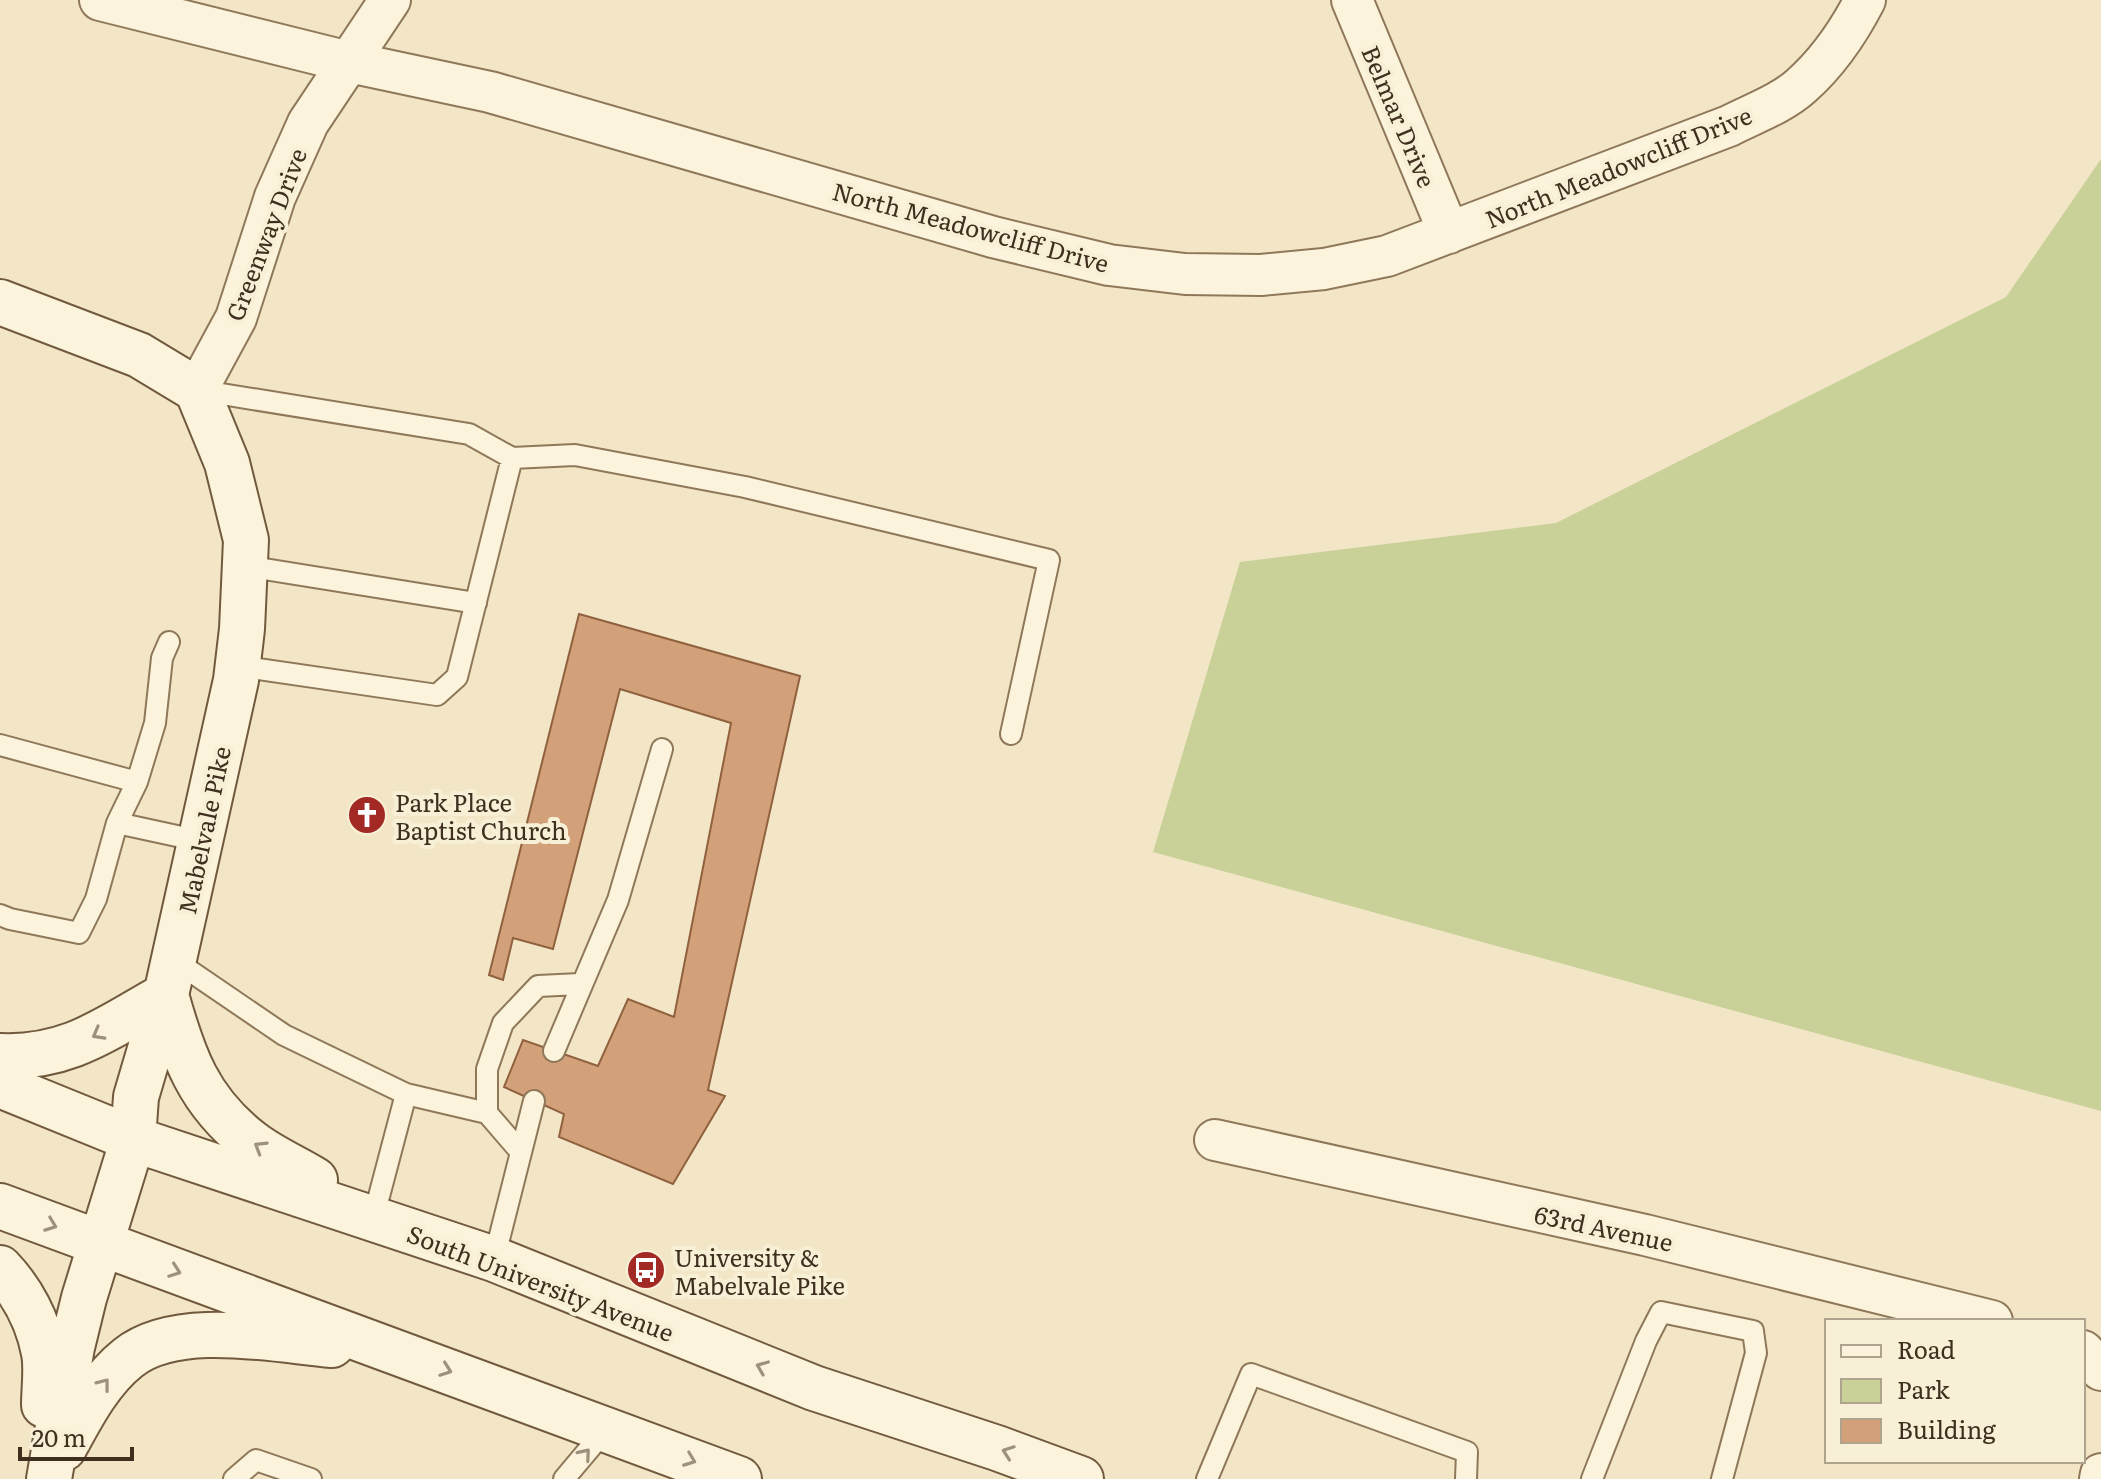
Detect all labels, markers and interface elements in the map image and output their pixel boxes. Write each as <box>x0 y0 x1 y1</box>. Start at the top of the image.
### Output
street label: Belmar Drive <box>1354 40 1446 192</box>
street label: North Meadowcliff Drive <box>1479 96 1757 236</box>
street label: Greenway Drive <box>216 143 314 325</box>
street label: North Meadowcliff Drive <box>829 172 1113 280</box>
street label: Mabelvale Pike <box>168 743 238 917</box>
place label: Park Place Baptist Church <box>395 784 567 847</box>
church icon: Park Place Baptist Church <box>346 794 388 836</box>
one-way arrow <box>92 1024 107 1039</box>
one-way arrow <box>255 1142 269 1157</box>
street label: 63rd Avenue <box>1532 1195 1676 1259</box>
one-way arrow <box>43 1215 57 1232</box>
street label: South University Avenue <box>403 1215 679 1349</box>
place label: University & Mabelvale Pike <box>674 1239 845 1302</box>
bus stop icon: University & Mabelvale Pike <box>625 1249 667 1291</box>
one-way arrow <box>167 1261 181 1278</box>
legend <box>1825 1319 2085 1463</box>
text: Road <box>1897 1331 1956 1366</box>
one-way arrow <box>438 1360 452 1376</box>
one-way arrow <box>756 1360 770 1377</box>
text: Park <box>1897 1371 1950 1406</box>
one-way arrow <box>95 1378 109 1393</box>
scale bar <box>20 1411 132 1461</box>
text: Building <box>1897 1411 1996 1446</box>
text: 20 m <box>32 1419 86 1454</box>
one-way arrow <box>1002 1445 1016 1462</box>
one-way arrow <box>575 1449 590 1463</box>
one-way arrow <box>682 1450 696 1467</box>

